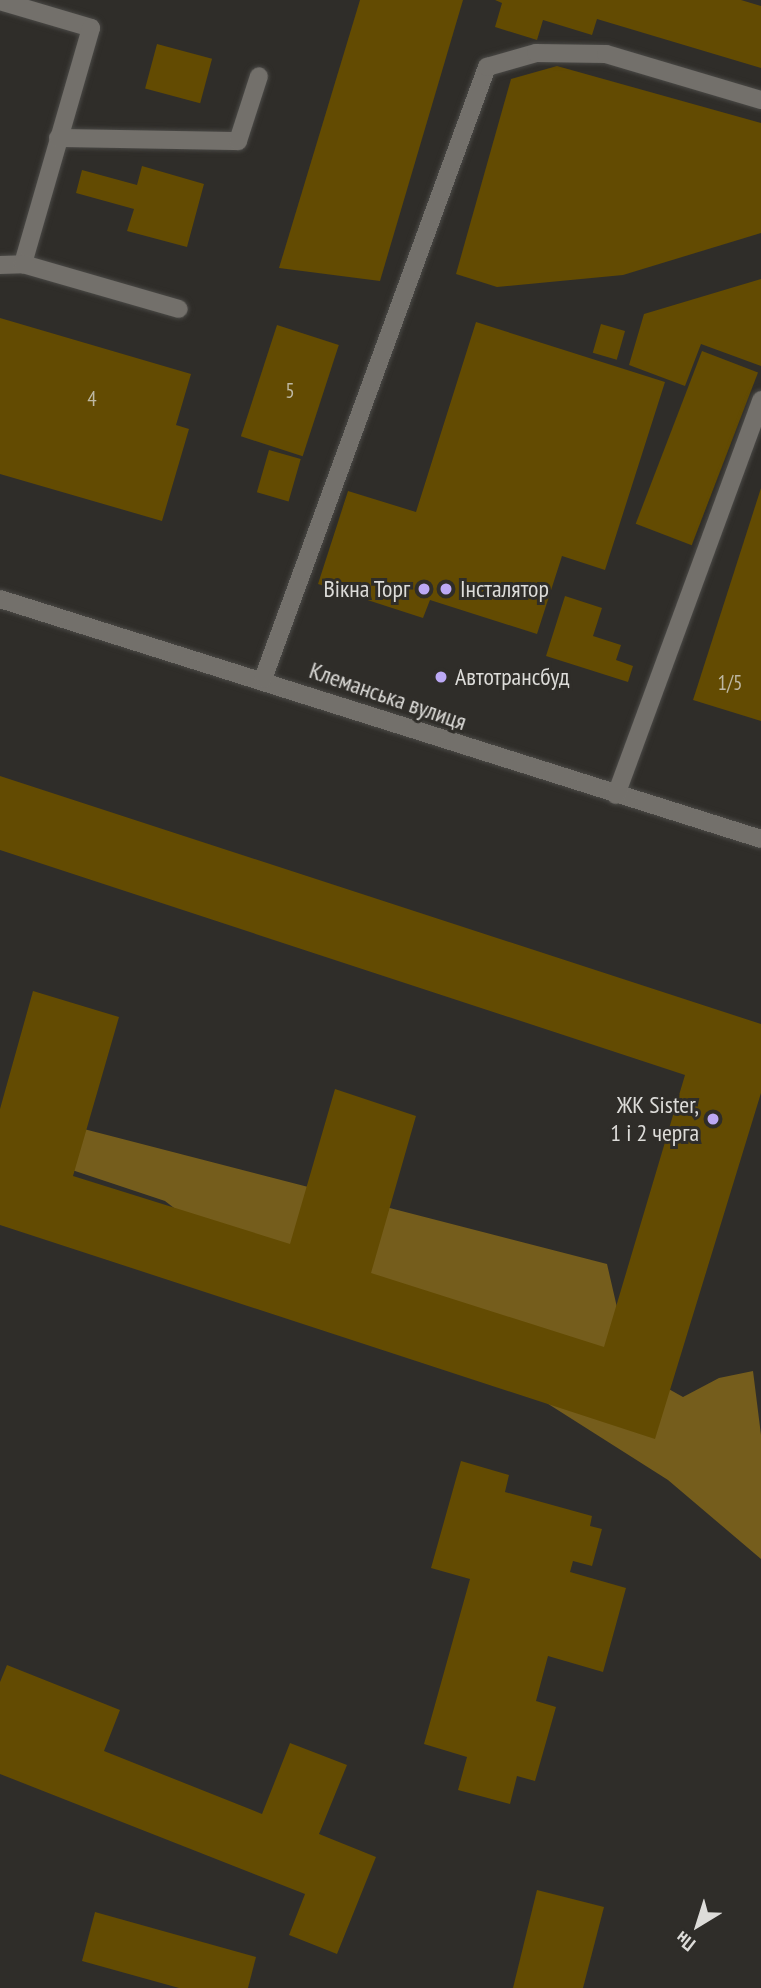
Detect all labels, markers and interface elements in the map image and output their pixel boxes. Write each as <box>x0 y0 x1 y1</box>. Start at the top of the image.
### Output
house number: 5 <box>285 378 295 404</box>
house number: 4 <box>87 386 97 412</box>
place label: Вікна Торг <box>323 575 410 603</box>
place label: Інсталятор <box>460 575 549 603</box>
marker: Вікна Торг <box>416 581 432 597</box>
marker: Інсталятор <box>438 581 454 597</box>
street label: Клеманська вулиця <box>306 656 470 736</box>
place label: Автотрансбуд <box>455 663 570 691</box>
marker: Автотрансбуд <box>433 669 449 685</box>
house number: 1/5 <box>717 670 743 696</box>
place label: ЖК Sister, 1 і 2 черга <box>610 1091 699 1147</box>
marker: ЖК Sister, 1 і 2 черга <box>705 1111 721 1127</box>
north arrow <box>663 1890 733 1960</box>
text: Пн <box>670 1926 700 1957</box>

